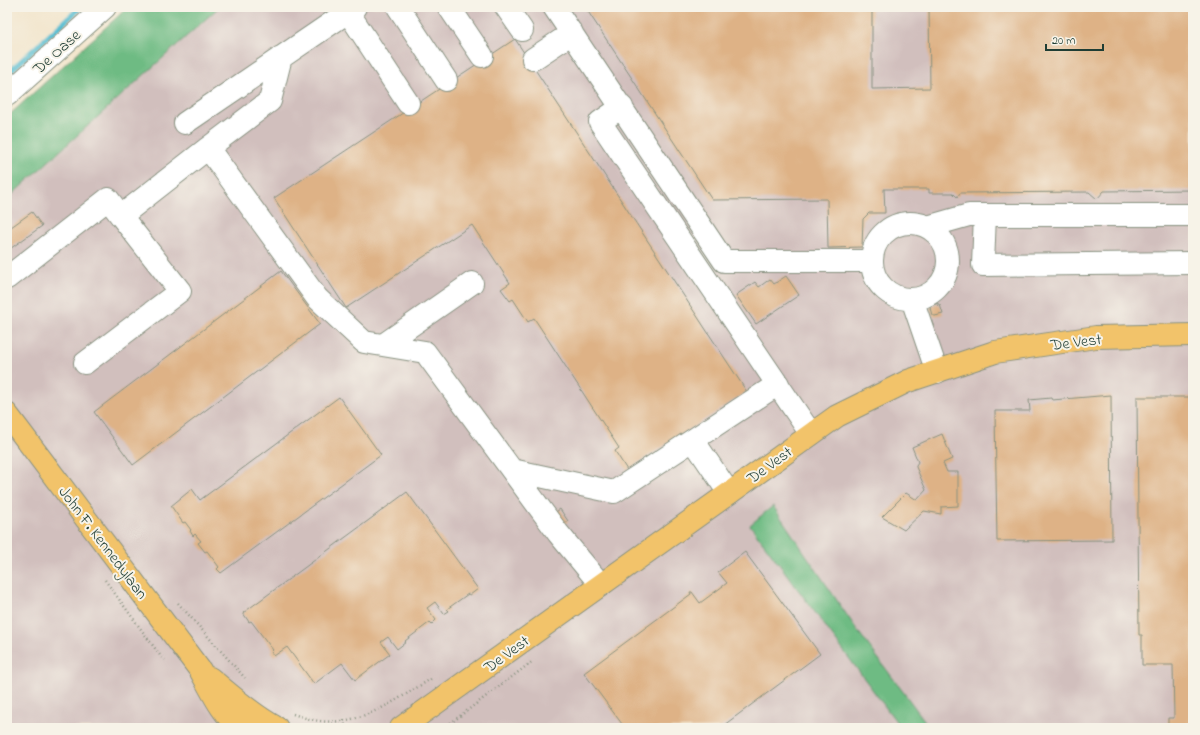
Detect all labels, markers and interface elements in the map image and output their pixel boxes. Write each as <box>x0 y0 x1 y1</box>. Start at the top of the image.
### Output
street label: De Oase <box>27 24 87 81</box>
scale bar <box>1046 26 1103 52</box>
text: 20 m <box>1052 32 1075 50</box>
street label: De Vest <box>1048 328 1104 358</box>
street label: De Vest <box>742 441 798 491</box>
street label: John F. Kennedylaan <box>52 482 153 605</box>
street label: De Vest <box>479 630 535 680</box>

